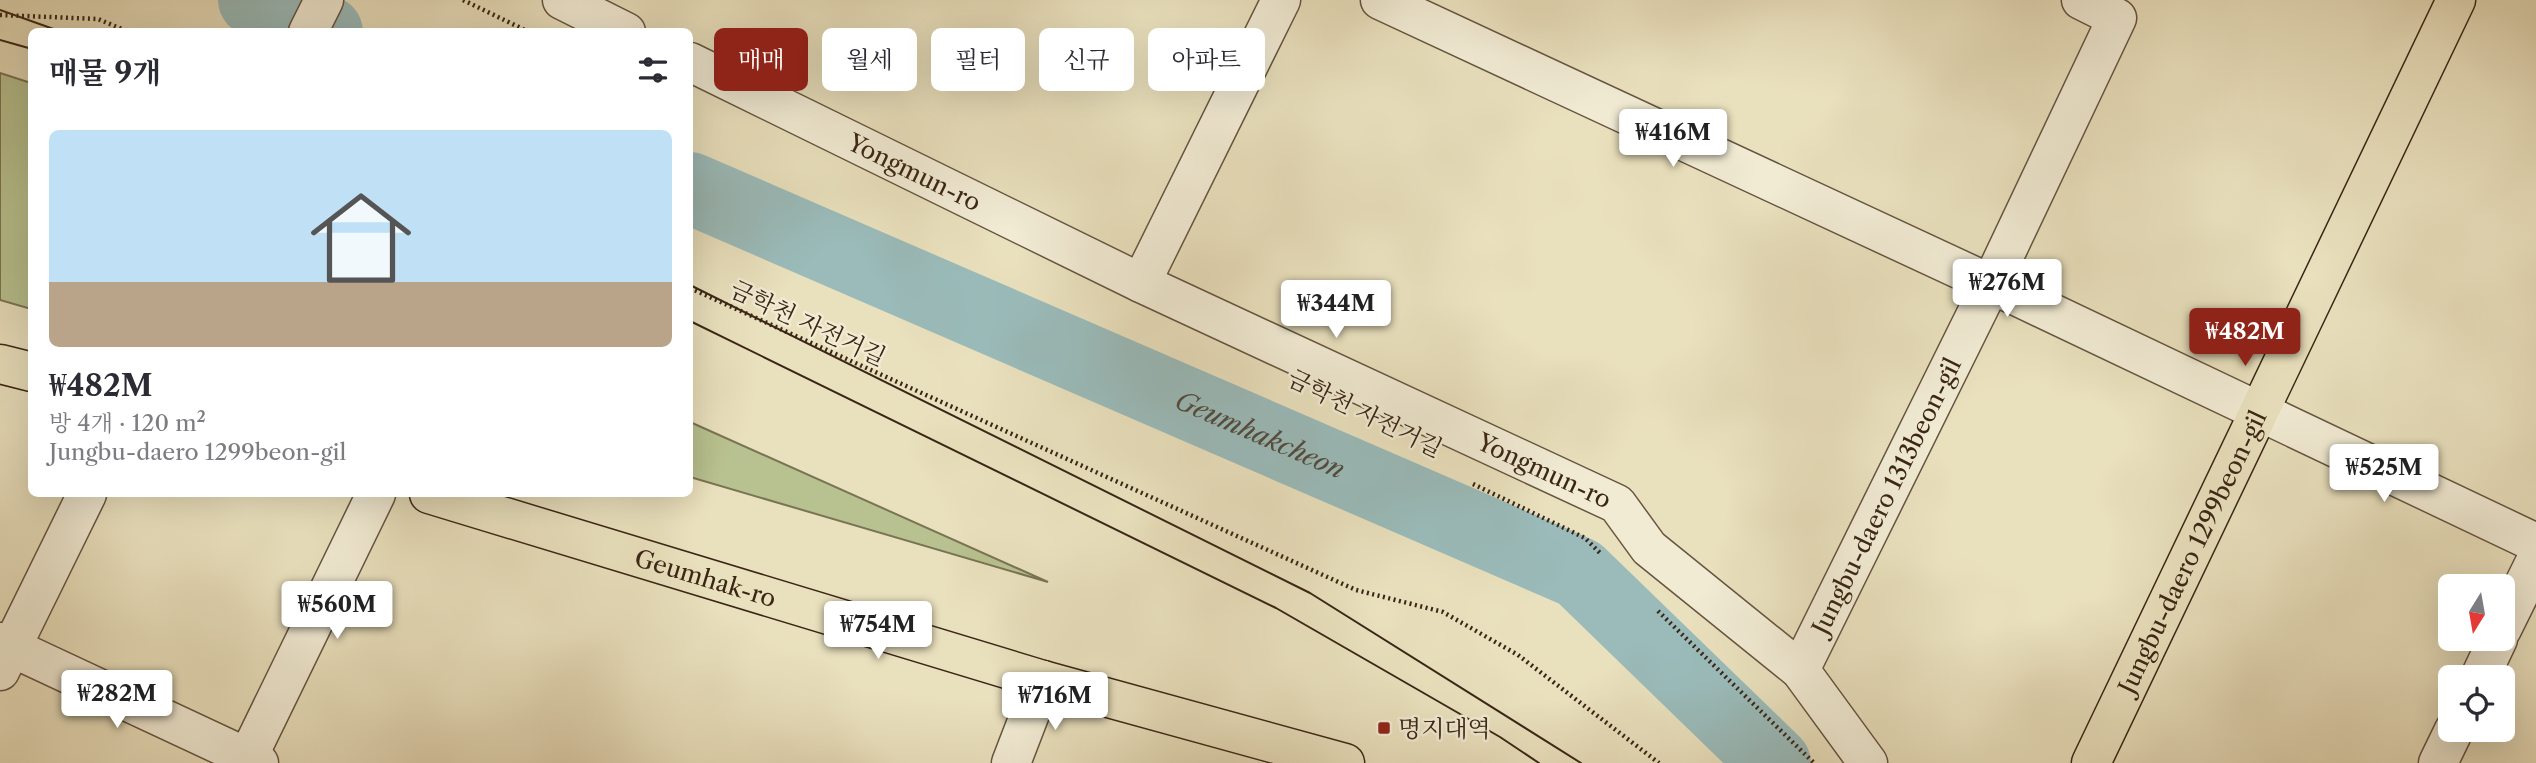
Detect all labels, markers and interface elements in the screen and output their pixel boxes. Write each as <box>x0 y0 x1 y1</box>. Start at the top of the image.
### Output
chip: 매매 <box>714 28 808 91</box>
chip: 월세 <box>822 28 917 91</box>
chip: 필터 <box>931 28 1025 91</box>
chip: 신규 <box>1039 28 1134 91</box>
chip: 아파트 <box>1148 28 1265 91</box>
icon: filters <box>634 51 672 89</box>
text: 매물 9개 <box>49 54 161 91</box>
pin: ₩416M <box>1624 110 1722 169</box>
text: ₩416M <box>1635 118 1711 146</box>
street label: Yongmun-ro <box>842 127 986 217</box>
icon: home <box>298 175 424 301</box>
pin: ₩276M <box>1958 260 2056 319</box>
text: ₩276M <box>1969 268 2045 296</box>
street label: 금학천 자전거길 <box>725 274 891 372</box>
pin: ₩344M <box>1287 280 1385 340</box>
text: ₩344M <box>1297 289 1375 317</box>
pin: ₩482M <box>2196 308 2294 368</box>
text: ₩482M <box>2205 317 2285 345</box>
street label: Jungbu-daero 1313beon-gil <box>1804 353 1967 643</box>
street label: 금학천 자전거길 <box>1283 363 1447 463</box>
text: ₩482M <box>49 367 152 404</box>
water label: Geumhakcheon <box>1170 384 1350 486</box>
street label: Jungbu-daero 1299beon-gil <box>2110 406 2272 702</box>
text: 방 4개 · 120 m² <box>49 409 206 437</box>
street label: Yongmun-ro <box>1472 426 1616 514</box>
text: Jungbu-daero 1299beon-gil <box>49 438 346 466</box>
pin: ₩525M <box>2335 444 2433 504</box>
text: ₩525M <box>2346 453 2422 481</box>
street label: Geumhak-ro <box>631 543 780 613</box>
north arrow <box>2438 574 2515 651</box>
map controls <box>2438 574 2515 742</box>
pin: ₩560M <box>288 582 386 641</box>
text: ₩560M <box>297 590 377 618</box>
pin: ₩754M <box>829 602 927 661</box>
text: ₩754M <box>840 610 916 638</box>
button: locate <box>2438 665 2515 742</box>
pin: ₩282M <box>68 670 166 730</box>
pin: ₩716M <box>1006 672 1104 732</box>
text: ₩282M <box>77 679 157 707</box>
text: ₩716M <box>1018 681 1092 709</box>
place label: 명지대역 <box>1398 714 1491 743</box>
marker: 명지대역 <box>1376 720 1392 736</box>

